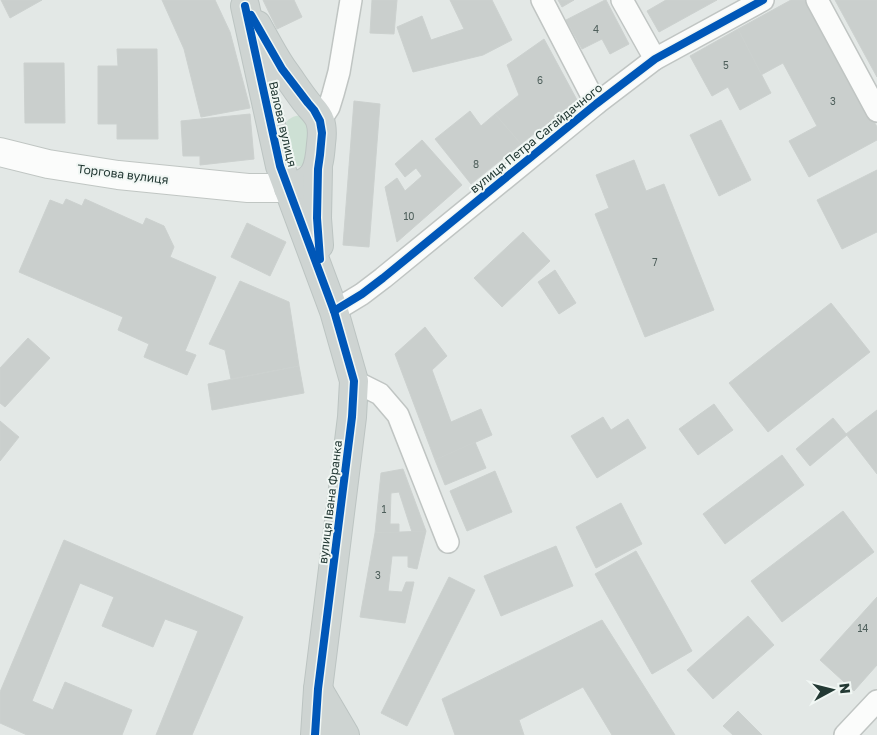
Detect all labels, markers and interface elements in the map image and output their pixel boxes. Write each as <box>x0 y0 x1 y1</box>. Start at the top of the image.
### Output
house number: 4 <box>593 23 599 35</box>
house number: 5 <box>723 59 729 71</box>
house number: 6 <box>537 74 543 86</box>
street label: Валова вулиця <box>266 80 300 168</box>
street label: вулиця Петра Сагайдачного <box>467 80 605 196</box>
house number: 3 <box>830 95 836 107</box>
house number: 8 <box>473 158 479 170</box>
street label: Торгова вулиця <box>76 161 170 187</box>
house number: 10 <box>403 210 415 222</box>
house number: 7 <box>652 256 658 268</box>
street label: вулиця Івана Франка <box>315 439 345 565</box>
house number: 1 <box>382 503 387 515</box>
house number: 3 <box>375 569 381 581</box>
house number: 14 <box>858 622 868 634</box>
north arrow <box>807 665 857 715</box>
text: N <box>836 682 854 695</box>

